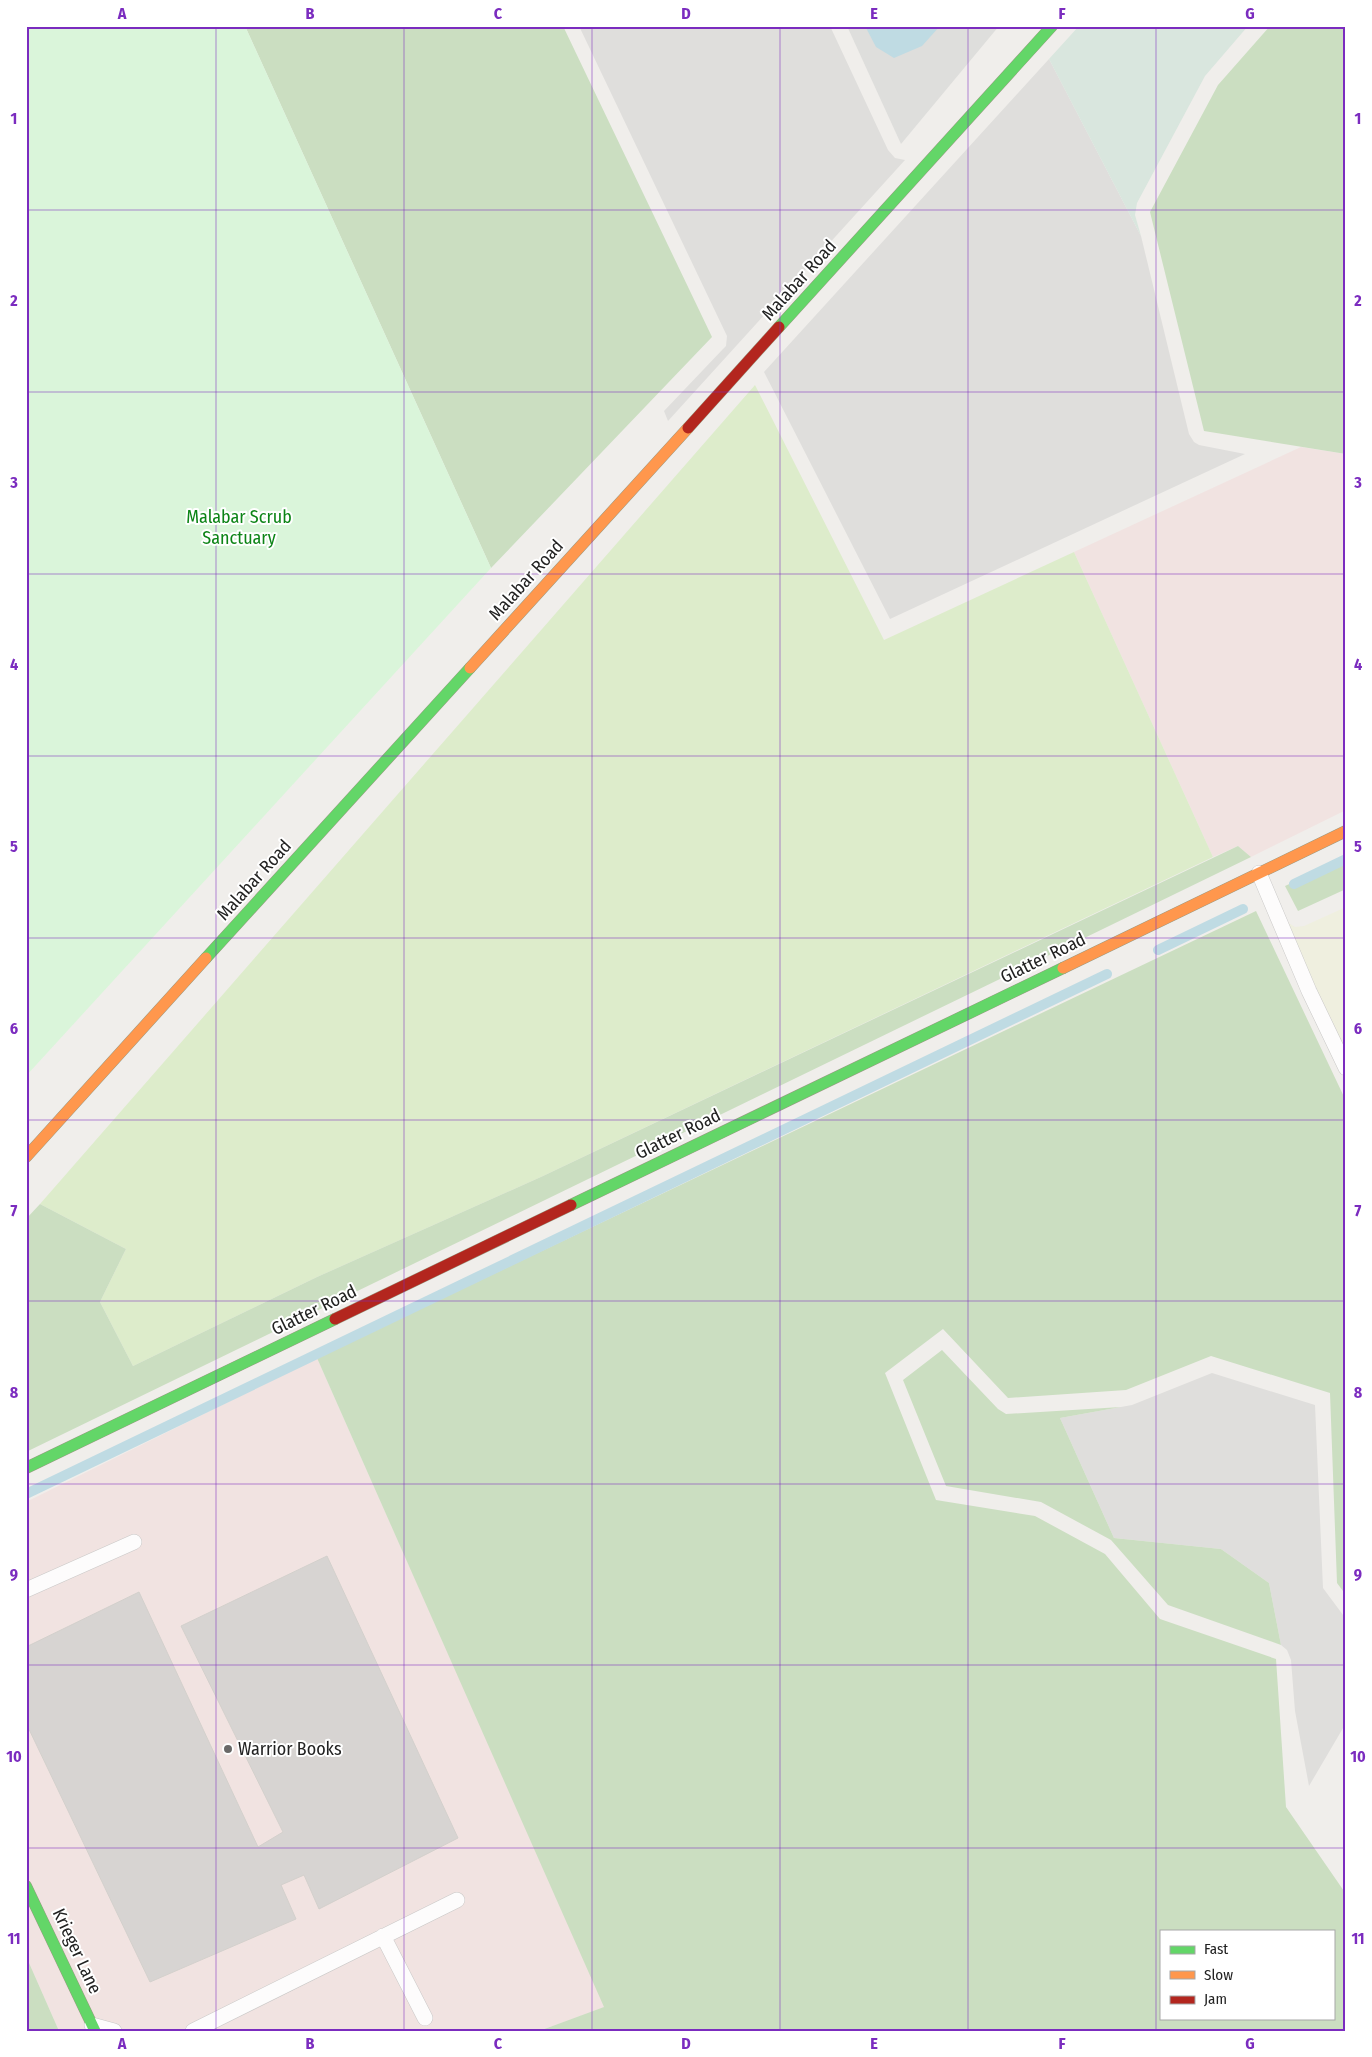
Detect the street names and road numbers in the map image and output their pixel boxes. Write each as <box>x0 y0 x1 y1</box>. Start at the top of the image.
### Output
street label: Malabar Road <box>757 235 841 325</box>
street label: Malabar Road <box>484 535 568 625</box>
street label: Malabar Road <box>212 835 296 925</box>
street label: Glatter Road <box>997 928 1089 988</box>
street label: Glatter Road <box>632 1104 724 1164</box>
street label: Glatter Road <box>268 1280 360 1340</box>
street label: Krieger Lane <box>48 1905 106 1997</box>

